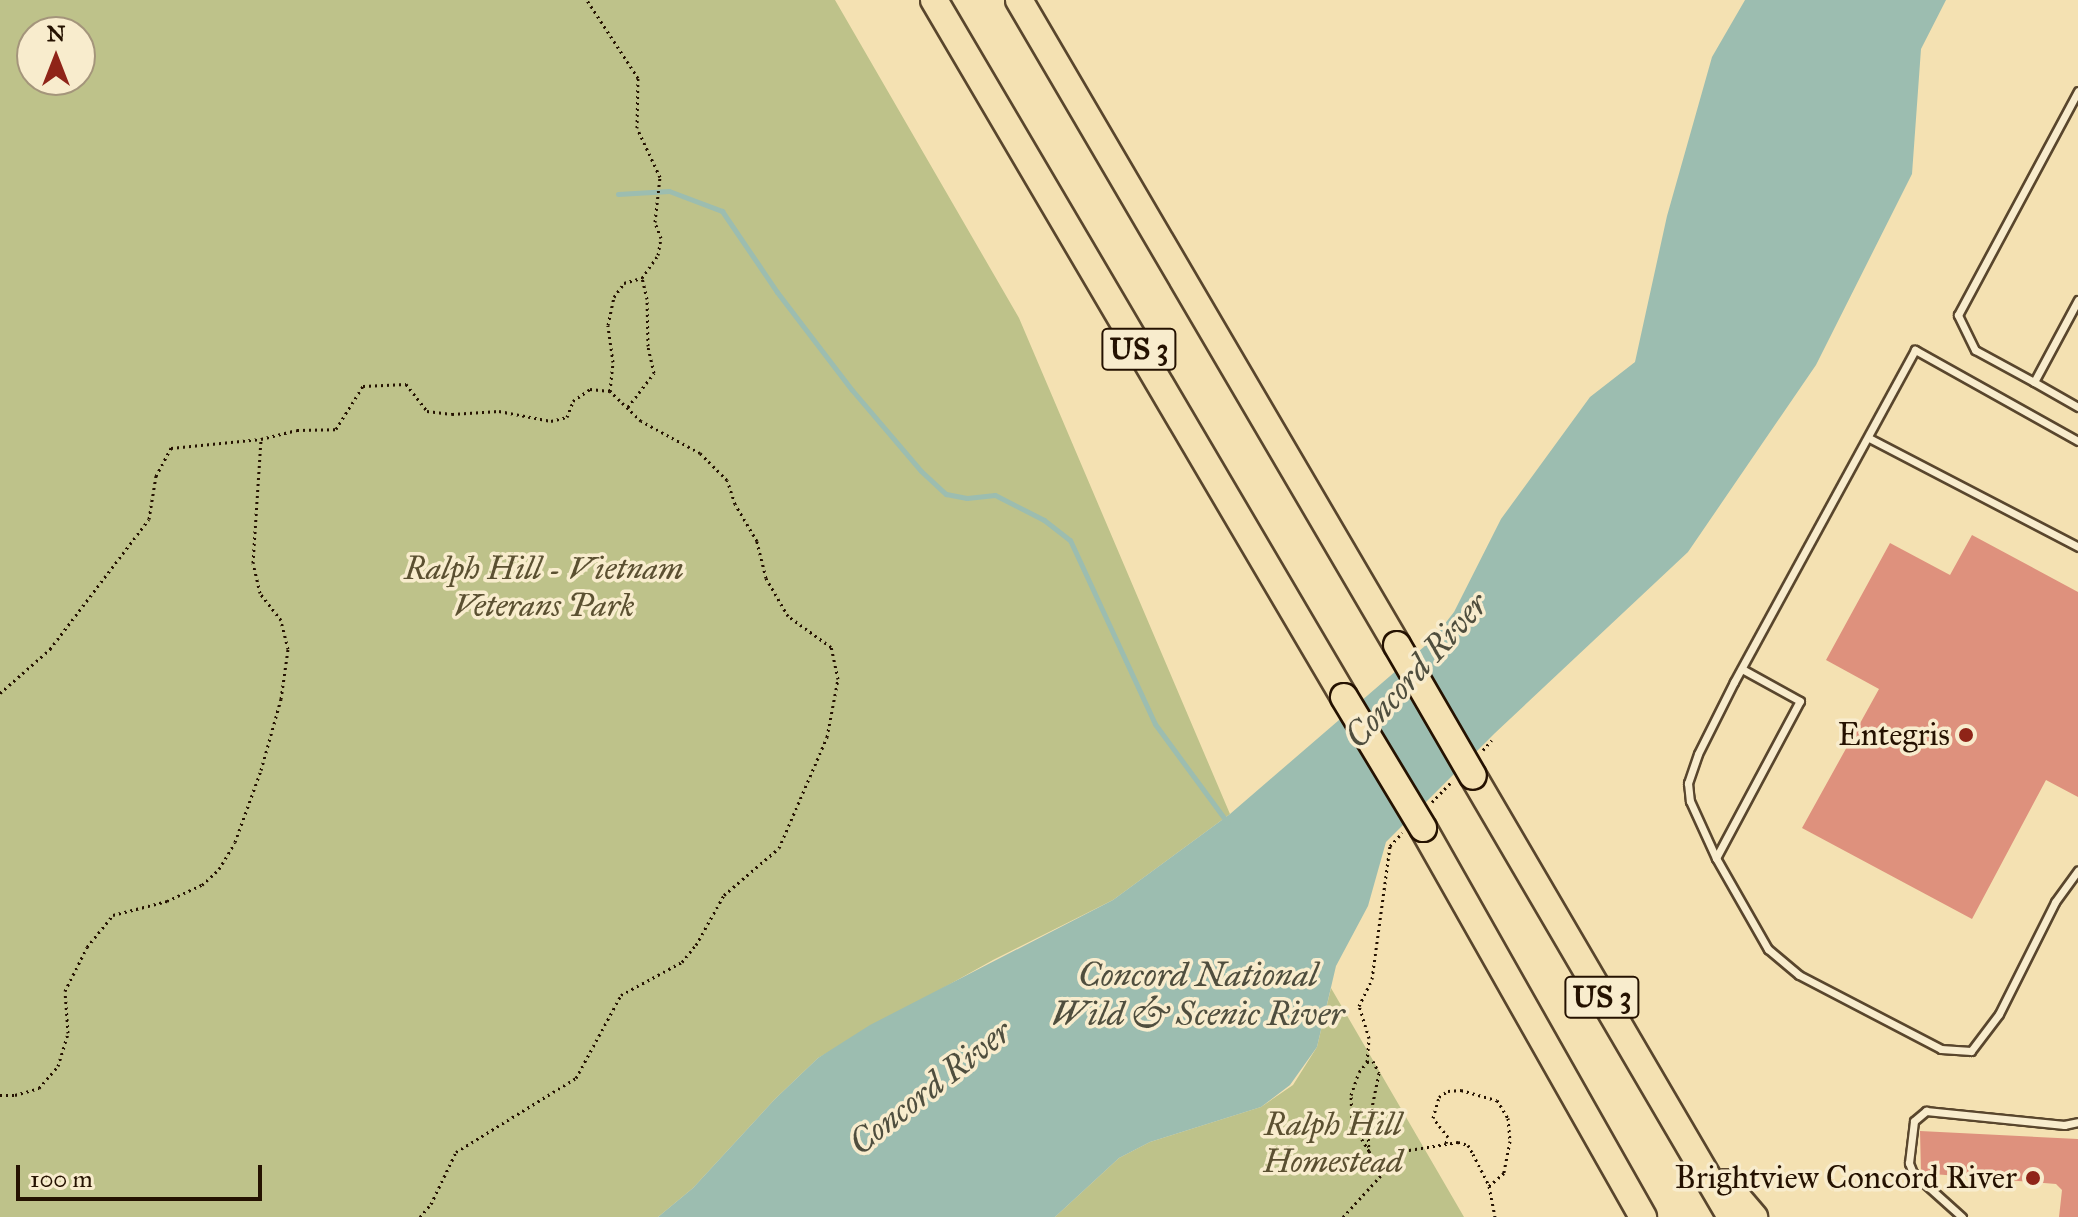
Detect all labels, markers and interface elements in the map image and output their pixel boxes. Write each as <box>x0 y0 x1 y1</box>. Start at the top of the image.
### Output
north arrow <box>16 16 96 96</box>
text: N <box>47 20 65 47</box>
road number: US 3 <box>1101 323 1177 375</box>
park label: Ralph Hill - Vietnam Veterans Park <box>404 551 684 626</box>
water label: Concord River <box>1336 584 1496 756</box>
place label: Entegris <box>1838 716 1950 754</box>
marker: Entegris <box>1957 726 1975 744</box>
water label: Concord National Wild & Scenic River <box>1051 954 1345 1034</box>
road number: US 3 <box>1564 971 1640 1023</box>
water label: Concord River <box>841 1011 1019 1163</box>
park label: Ralph Hill Homestead <box>1263 1107 1403 1182</box>
scale bar <box>20 1149 266 1199</box>
place label: Brightview Concord River <box>1675 1159 2017 1197</box>
text: 100 m <box>30 1164 93 1194</box>
marker: Brightview Concord River <box>2024 1169 2042 1187</box>

